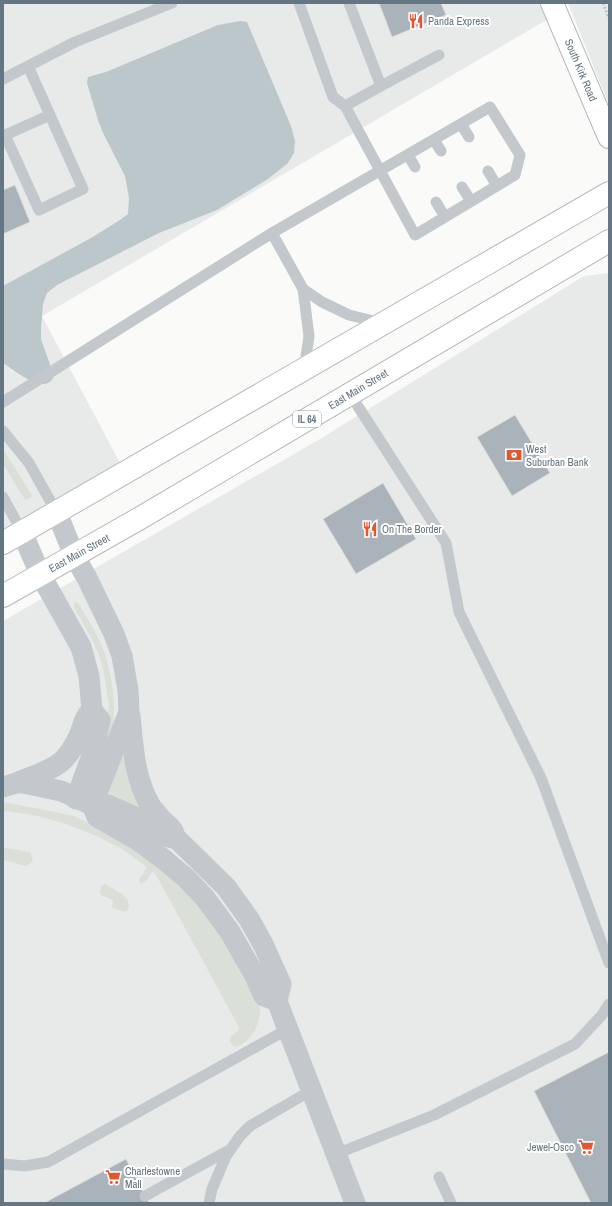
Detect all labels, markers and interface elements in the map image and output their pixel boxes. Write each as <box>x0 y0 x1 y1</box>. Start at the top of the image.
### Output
restaurant icon: Panda Express <box>407 12 425 30</box>
place label: Panda Express <box>428 14 490 28</box>
street label: South Kirk Road <box>562 37 600 103</box>
street label: East Main Street <box>326 365 391 412</box>
road number: IL 64 <box>293 411 321 427</box>
place label: West Suburban Bank <box>526 442 589 469</box>
bank icon: West Suburban Bank <box>505 446 523 464</box>
restaurant icon: On The Border <box>361 520 379 538</box>
place label: On The Border <box>382 522 442 536</box>
street label: East Main Street <box>46 530 112 575</box>
supermarket icon: Jewel-Osco <box>577 1138 595 1156</box>
place label: Jewel-Osco <box>527 1140 574 1154</box>
place label: Charlestowne Mall <box>125 1164 180 1191</box>
supermarket icon: Charlestowne Mall <box>104 1168 122 1186</box>

